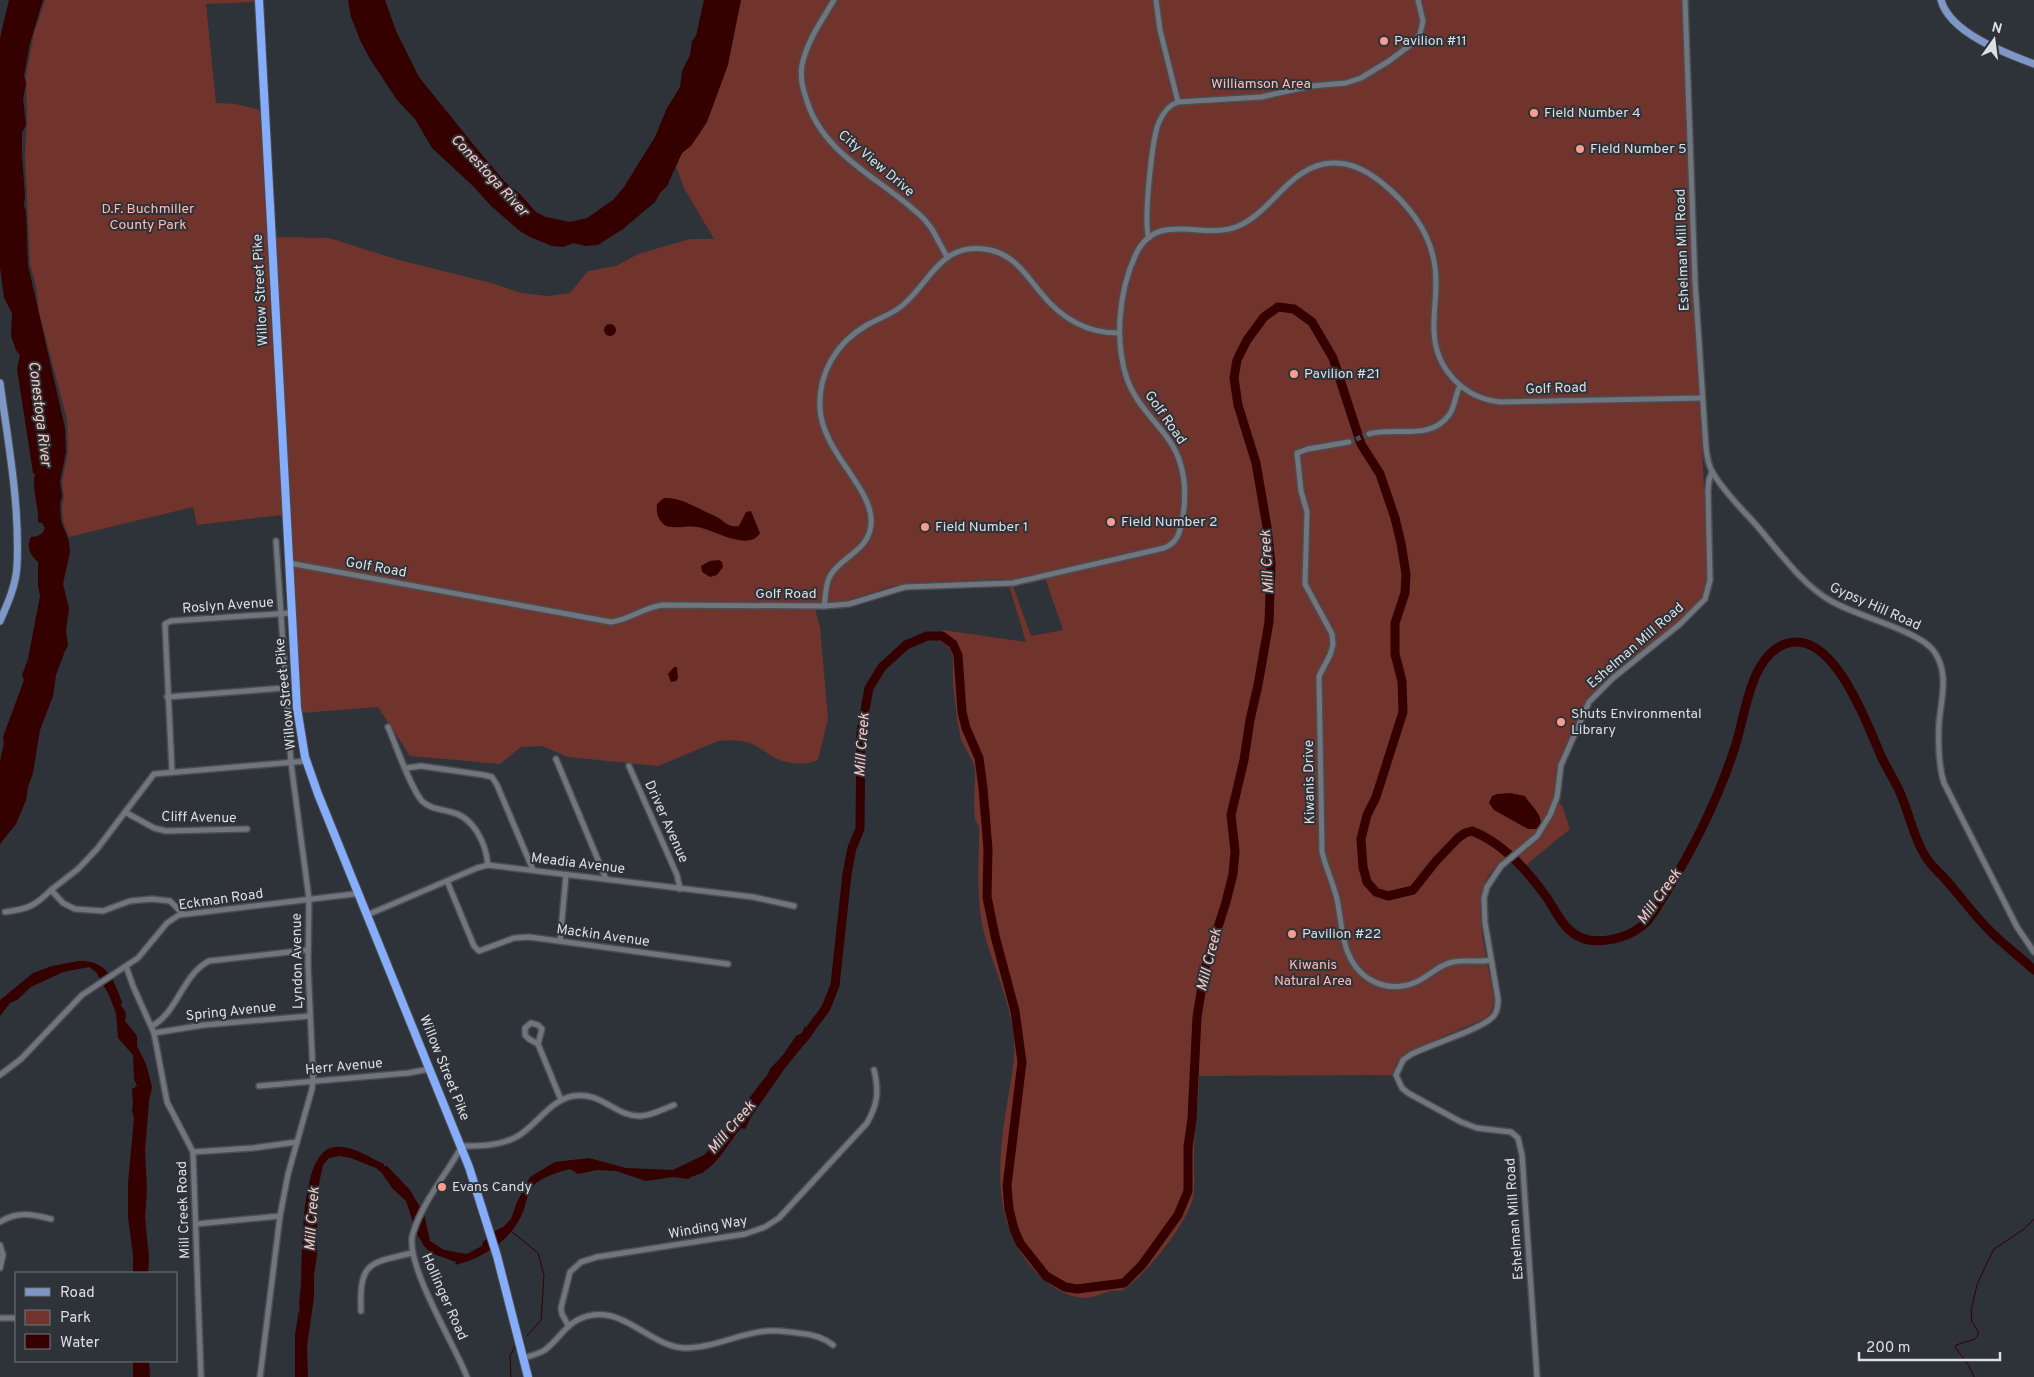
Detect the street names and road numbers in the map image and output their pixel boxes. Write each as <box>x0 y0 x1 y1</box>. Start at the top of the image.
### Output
street label: City View Drive <box>834 127 918 201</box>
street label: Eshelman Mill Road <box>1672 188 1694 312</box>
street label: Willow Street Pike <box>250 233 272 347</box>
street label: Golf Road <box>1525 379 1587 399</box>
street label: Golf Road <box>1140 388 1190 448</box>
street label: Golf Road <box>344 554 408 582</box>
street label: Gypsy Hill Road <box>1827 579 1923 635</box>
street label: Golf Road <box>755 586 817 603</box>
street label: Roslyn Avenue <box>182 594 274 618</box>
street label: Eshelman Mill Road <box>1584 599 1688 693</box>
street label: Willow Street Pike <box>272 637 300 751</box>
street label: Kiwanis Drive <box>1301 740 1319 824</box>
street label: Driver Avenue <box>640 778 692 866</box>
street label: Cliff Avenue <box>161 809 237 827</box>
street label: Meadia Avenue <box>530 850 626 878</box>
street label: Eckman Road <box>177 886 265 914</box>
street label: Lyndon Avenue <box>289 913 307 1009</box>
street label: Mackin Avenue <box>555 921 651 951</box>
street label: Spring Avenue <box>185 999 277 1025</box>
street label: Willow Street Pike <box>415 1013 473 1123</box>
street label: Herr Avenue <box>304 1055 384 1079</box>
street label: Eshelman Mill Road <box>1502 1157 1528 1281</box>
street label: Mill Creek Road <box>174 1161 194 1259</box>
street label: Winding Way <box>667 1213 749 1243</box>
street label: Hollinger Road <box>417 1251 471 1343</box>

